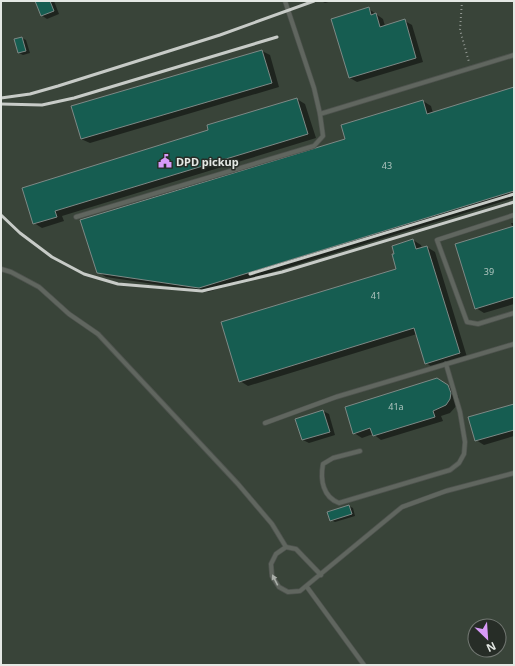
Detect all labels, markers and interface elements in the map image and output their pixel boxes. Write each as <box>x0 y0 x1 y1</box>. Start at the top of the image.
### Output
public building icon: DPD pickup <box>157 153 173 169</box>
place label: DPD pickup <box>176 154 239 169</box>
house number: 43 <box>382 159 392 172</box>
house number: 39 <box>484 265 494 278</box>
house number: 41 <box>371 289 381 302</box>
house number: 41a <box>388 400 404 413</box>
one-way arrow <box>272 574 278 585</box>
north arrow <box>467 618 507 658</box>
text: N <box>484 639 499 656</box>

